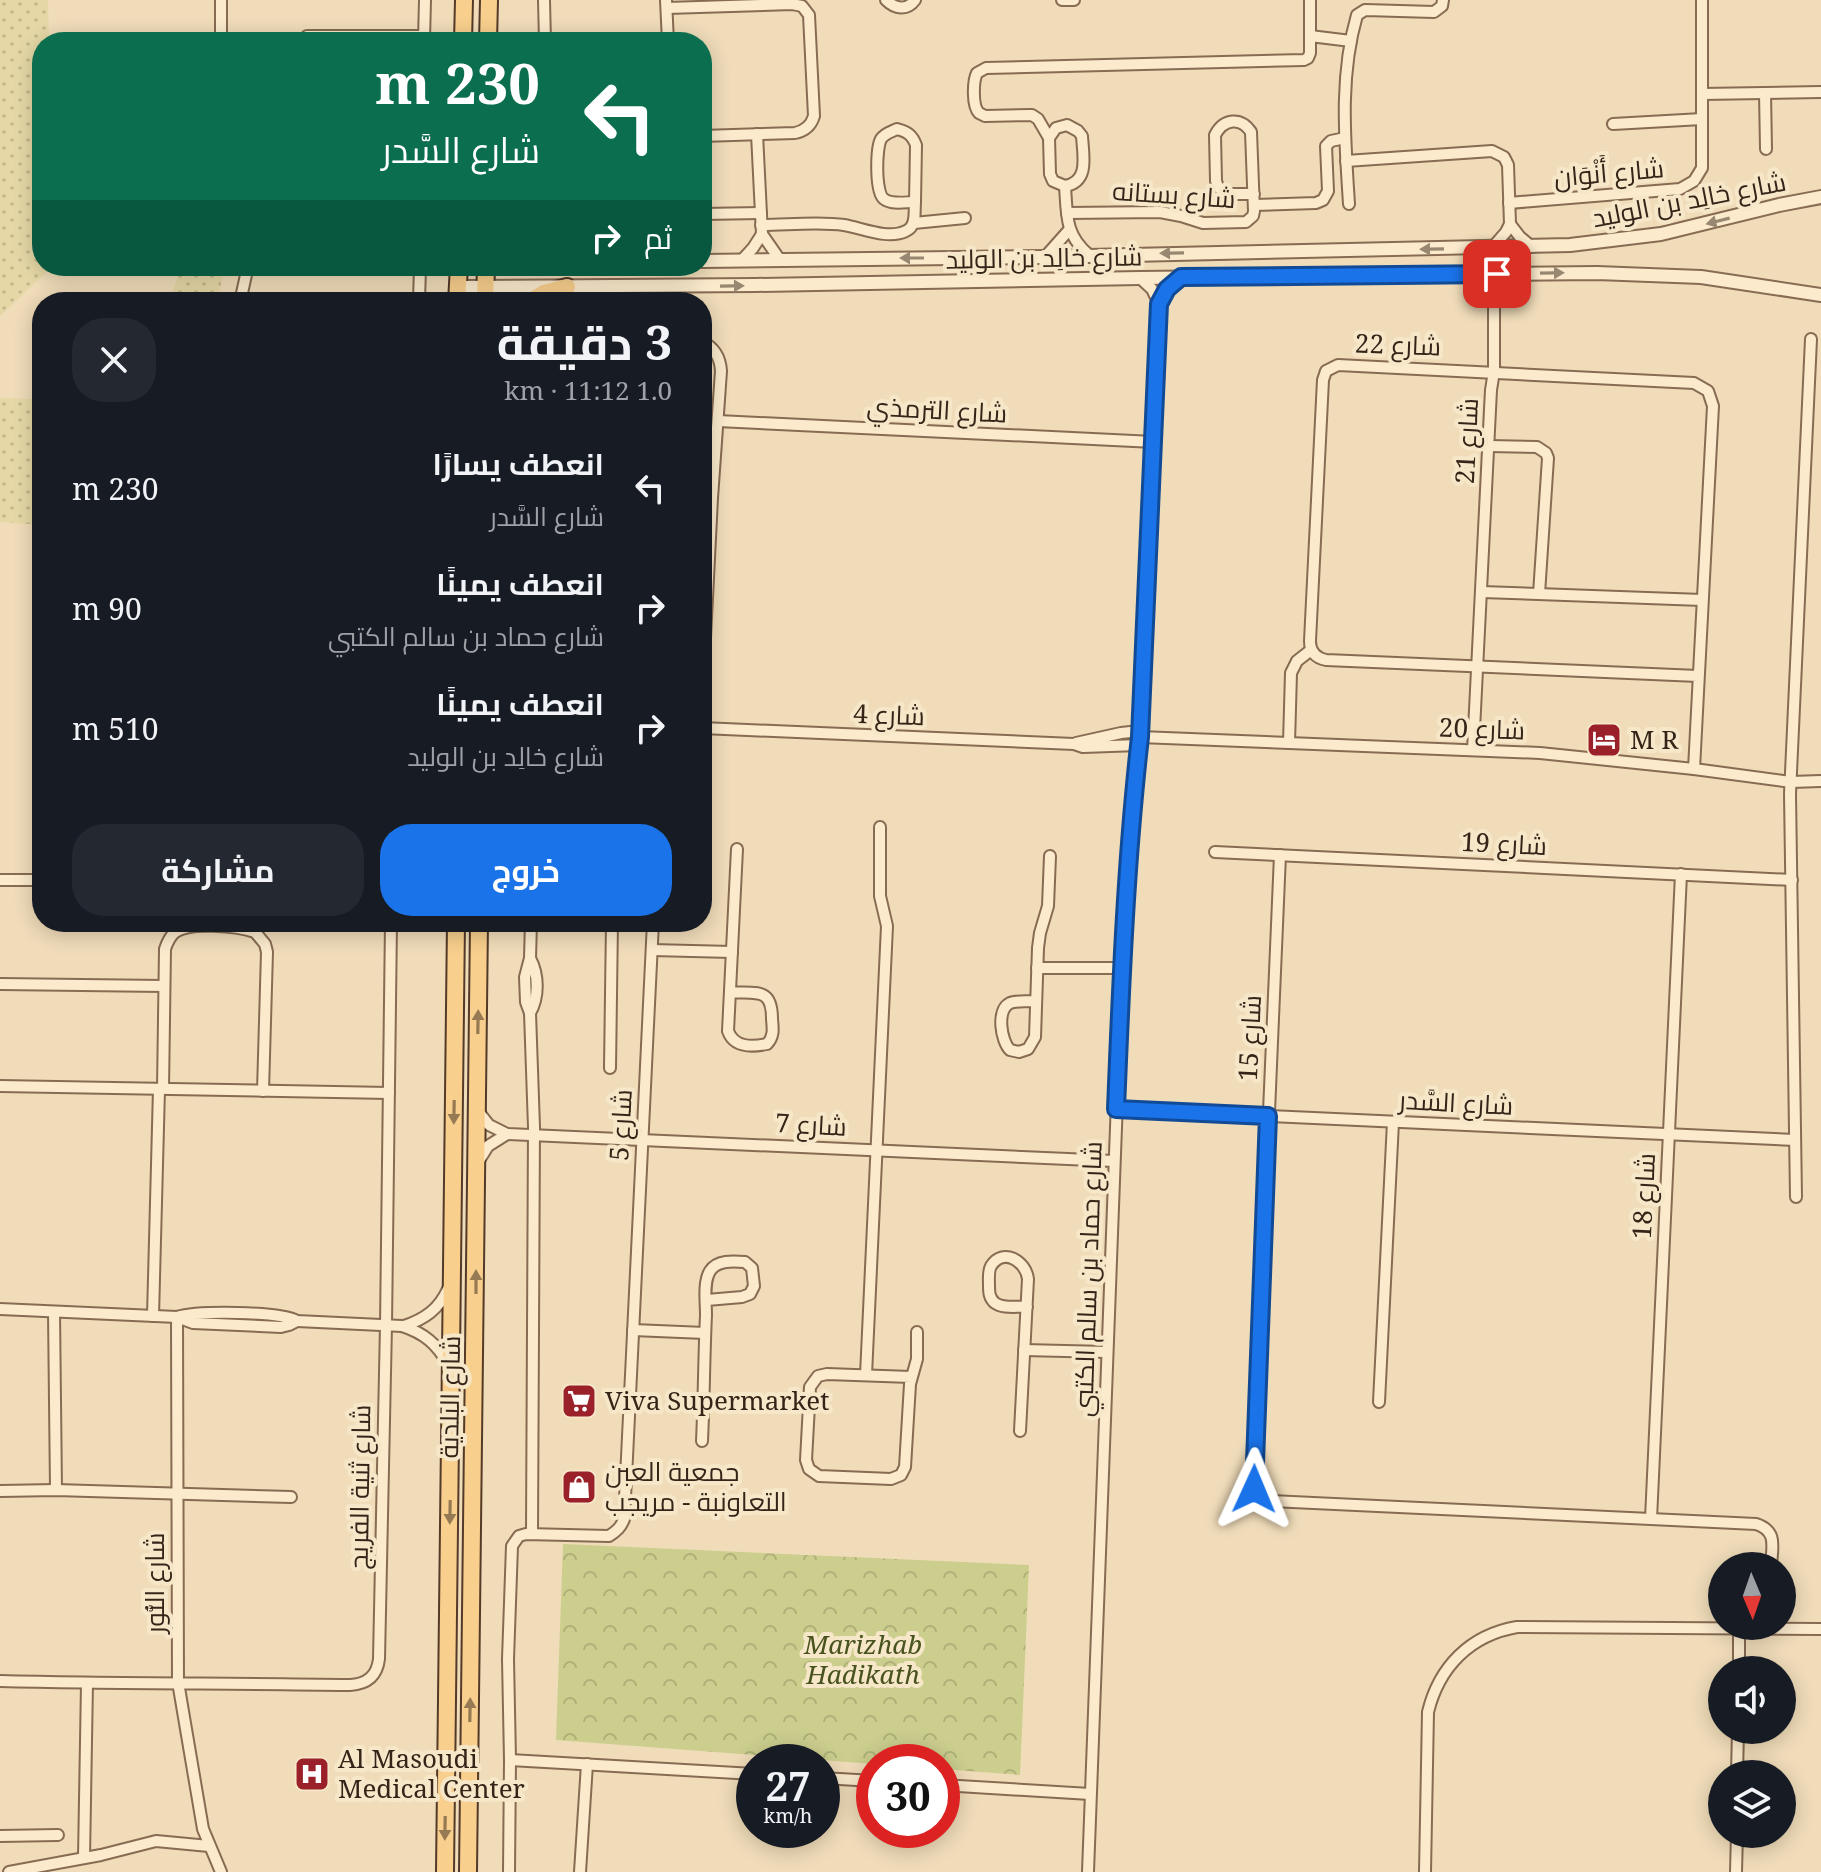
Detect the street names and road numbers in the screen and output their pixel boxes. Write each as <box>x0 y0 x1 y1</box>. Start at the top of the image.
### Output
street label: شارع أَنْوَان <box>1552 149 1665 195</box>
street label: شارع خالِد بن الوليد <box>1589 163 1789 235</box>
street label: شارع بستانه <box>1111 172 1237 216</box>
street label: شارع خالِد بن الوليد <box>945 237 1143 277</box>
street label: شارع 22 <box>1354 325 1442 363</box>
street label: شارع الترمذي <box>866 387 1008 434</box>
street label: شارع 21 <box>1446 397 1486 485</box>
street label: شارع 4 <box>853 695 925 733</box>
street label: شارع 20 <box>1438 709 1526 747</box>
street label: شارع 19 <box>1460 823 1548 863</box>
street label: شارع 15 <box>1229 994 1269 1082</box>
street label: شارع السَّدر <box>1396 1081 1514 1123</box>
street label: شارع 5 <box>600 1088 640 1162</box>
street label: شارع 7 <box>774 1104 848 1144</box>
street label: شارع حماد بن سالم الكتبي <box>1064 1140 1114 1418</box>
street label: شارع 18 <box>1623 1152 1663 1240</box>
street label: شارع البلدية <box>430 1335 468 1459</box>
street label: شارع ثنية الفريج <box>340 1404 378 1570</box>
street label: شارع النُّور <box>136 1533 172 1635</box>

